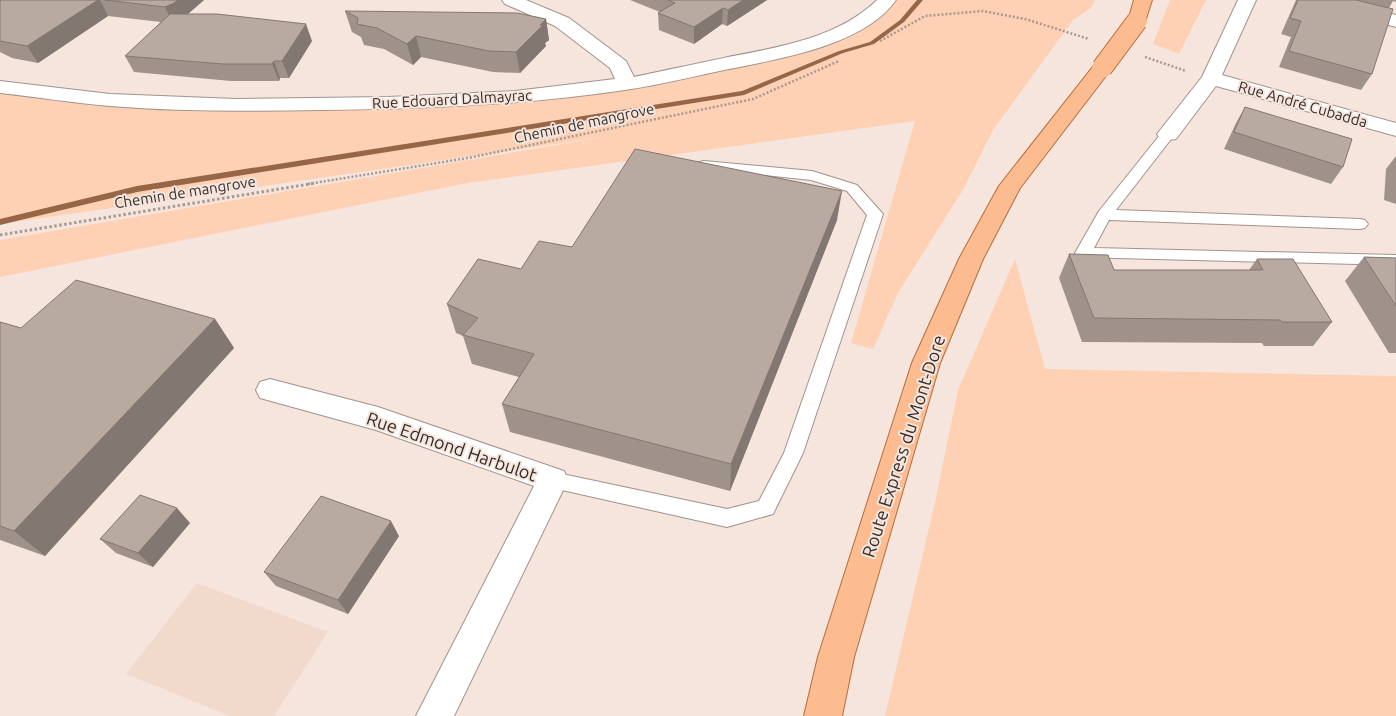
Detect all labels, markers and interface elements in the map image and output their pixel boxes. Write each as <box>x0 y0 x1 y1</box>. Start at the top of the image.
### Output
street label: Rue André Cubadda <box>1237 77 1369 131</box>
street label: Rue Edouard Dalmayrac <box>372 86 532 112</box>
street label: Chemin de mangrove <box>512 100 656 146</box>
street label: Chemin de mangrove <box>113 172 257 212</box>
street label: Route Express du Mont-Dore <box>858 332 948 560</box>
street label: Rue Edmond Harbulot <box>364 407 540 485</box>

